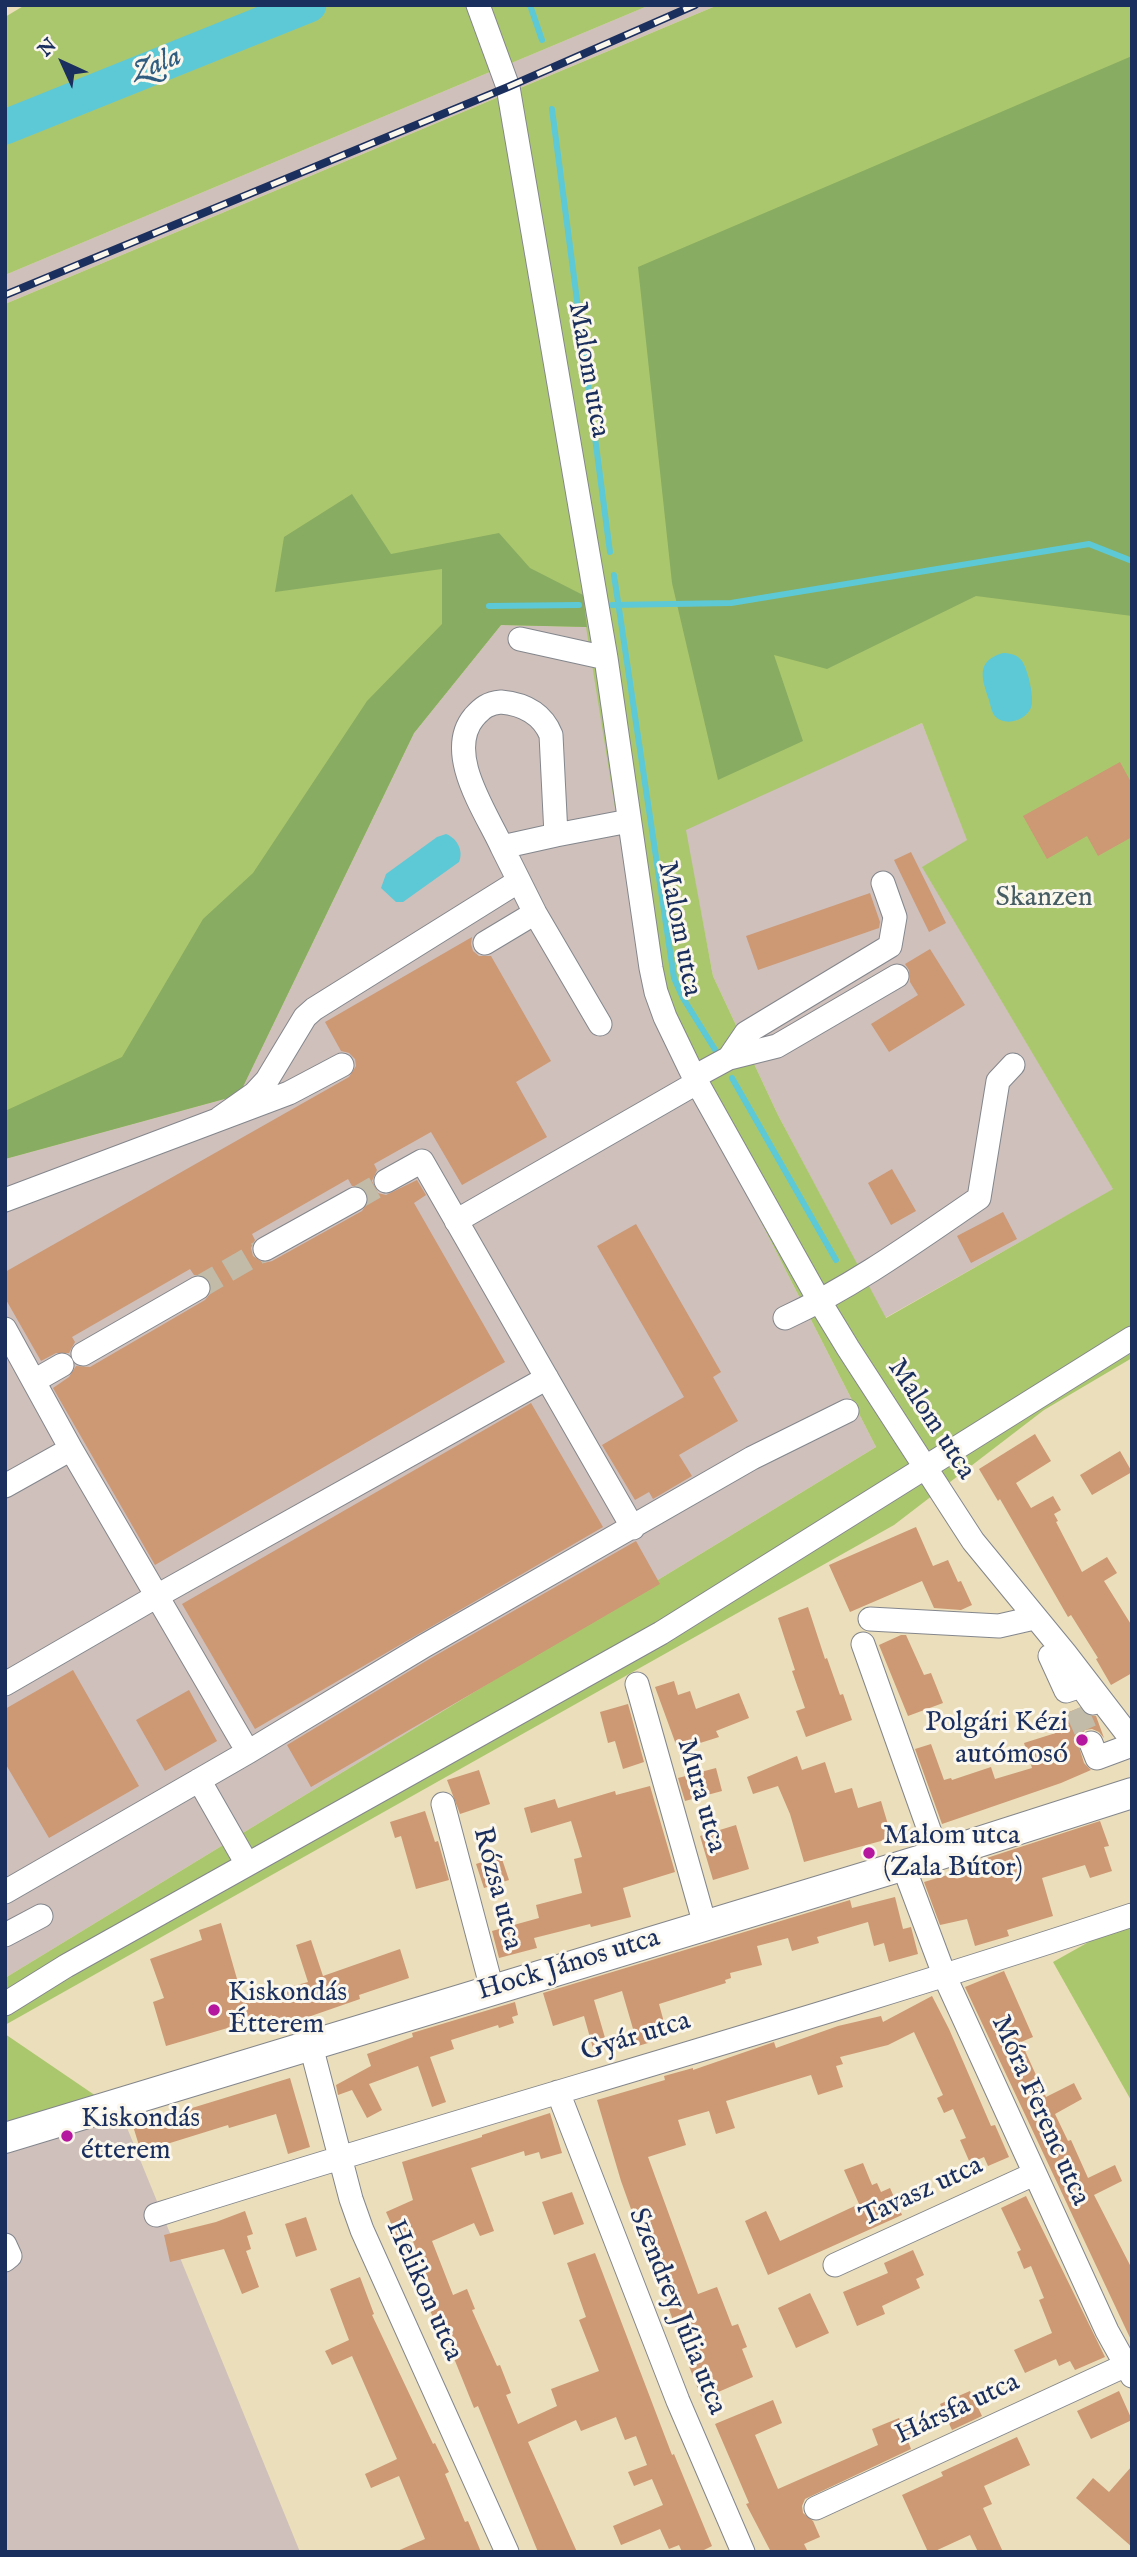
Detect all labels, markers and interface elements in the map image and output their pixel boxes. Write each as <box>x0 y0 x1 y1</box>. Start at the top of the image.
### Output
north arrow <box>28 28 98 98</box>
text: N <box>34 34 62 62</box>
water label: Zala <box>127 40 187 92</box>
street label: Malom utca <box>559 300 615 440</box>
street label: Malom utca <box>648 859 708 999</box>
park label: Skanzen <box>995 882 1093 916</box>
street label: Malom utca <box>879 1353 981 1487</box>
place label: Polgári Kézi autómosó <box>925 1707 1068 1773</box>
marker: Polgári Kézi autómosó <box>1074 1732 1090 1748</box>
street label: Mura utca <box>668 1735 732 1857</box>
place label: Malom utca (Zala Bútor) <box>883 1820 1023 1886</box>
street label: Rózsa utca <box>464 1824 528 1954</box>
marker: Malom utca (Zala Bútor) <box>861 1845 877 1861</box>
street label: Hock János utca <box>474 1922 664 2010</box>
place label: Kiskondás Étterem <box>228 1977 347 2043</box>
marker: Kiskondás Étterem <box>206 2002 222 2018</box>
street label: Gyár utca <box>577 2005 695 2071</box>
street label: Móra Ferenc utca <box>982 2011 1096 2211</box>
place label: Kiskondás étterem <box>81 2103 200 2169</box>
marker: Kiskondás étterem <box>59 2128 75 2144</box>
street label: Tavasz utca <box>855 2150 989 2236</box>
street label: Szendrey Júlia utca <box>619 2204 733 2420</box>
street label: Helikon utca <box>377 2215 469 2367</box>
street label: Hársfa utca <box>891 2367 1025 2453</box>

